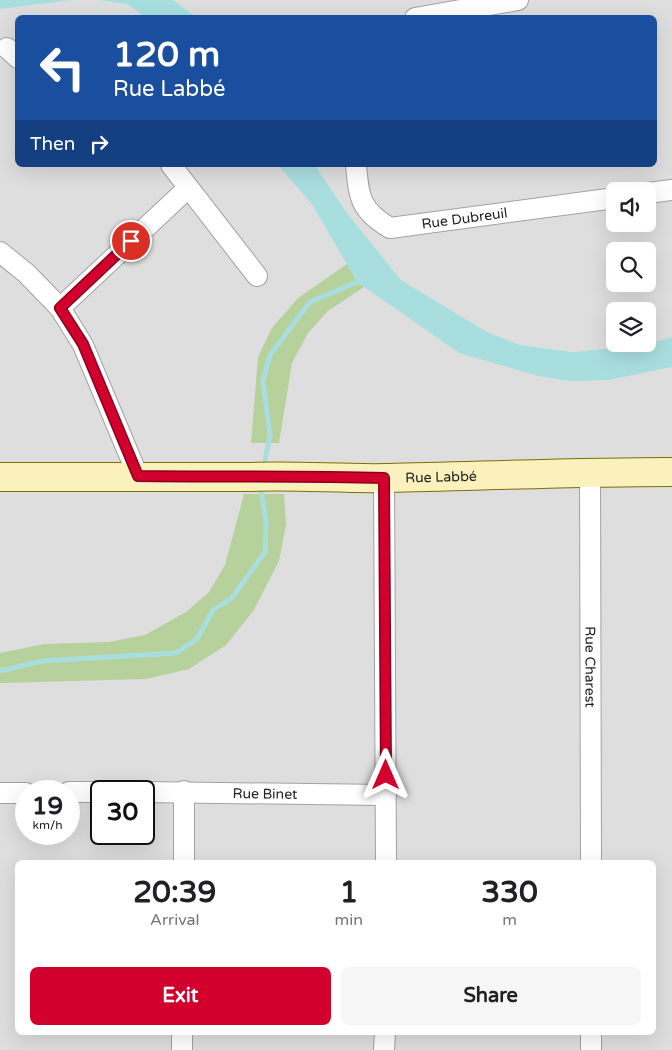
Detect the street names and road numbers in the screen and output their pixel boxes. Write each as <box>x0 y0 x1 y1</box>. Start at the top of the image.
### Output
street label: Rue Dubreuil <box>420 204 508 232</box>
street label: Rue Labbé <box>405 467 477 486</box>
street label: Rue Charest <box>582 626 599 708</box>
street label: Rue Binet <box>232 785 298 802</box>

